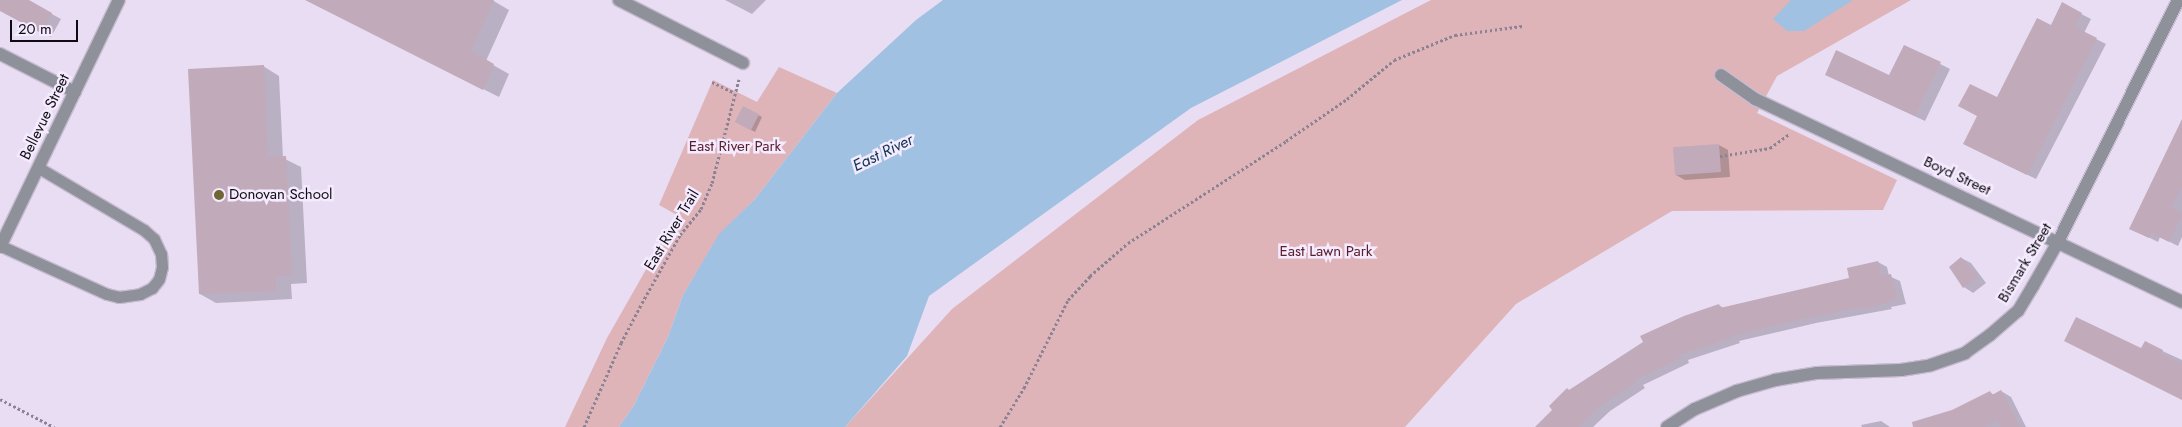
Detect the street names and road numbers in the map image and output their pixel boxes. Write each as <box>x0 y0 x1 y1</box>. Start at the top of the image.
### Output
street label: Bellevue Street <box>17 71 73 163</box>
street label: Boyd Street <box>1921 153 1993 199</box>
street label: East River Trail <box>641 186 703 274</box>
street label: Bismark Street <box>1994 220 2056 306</box>

